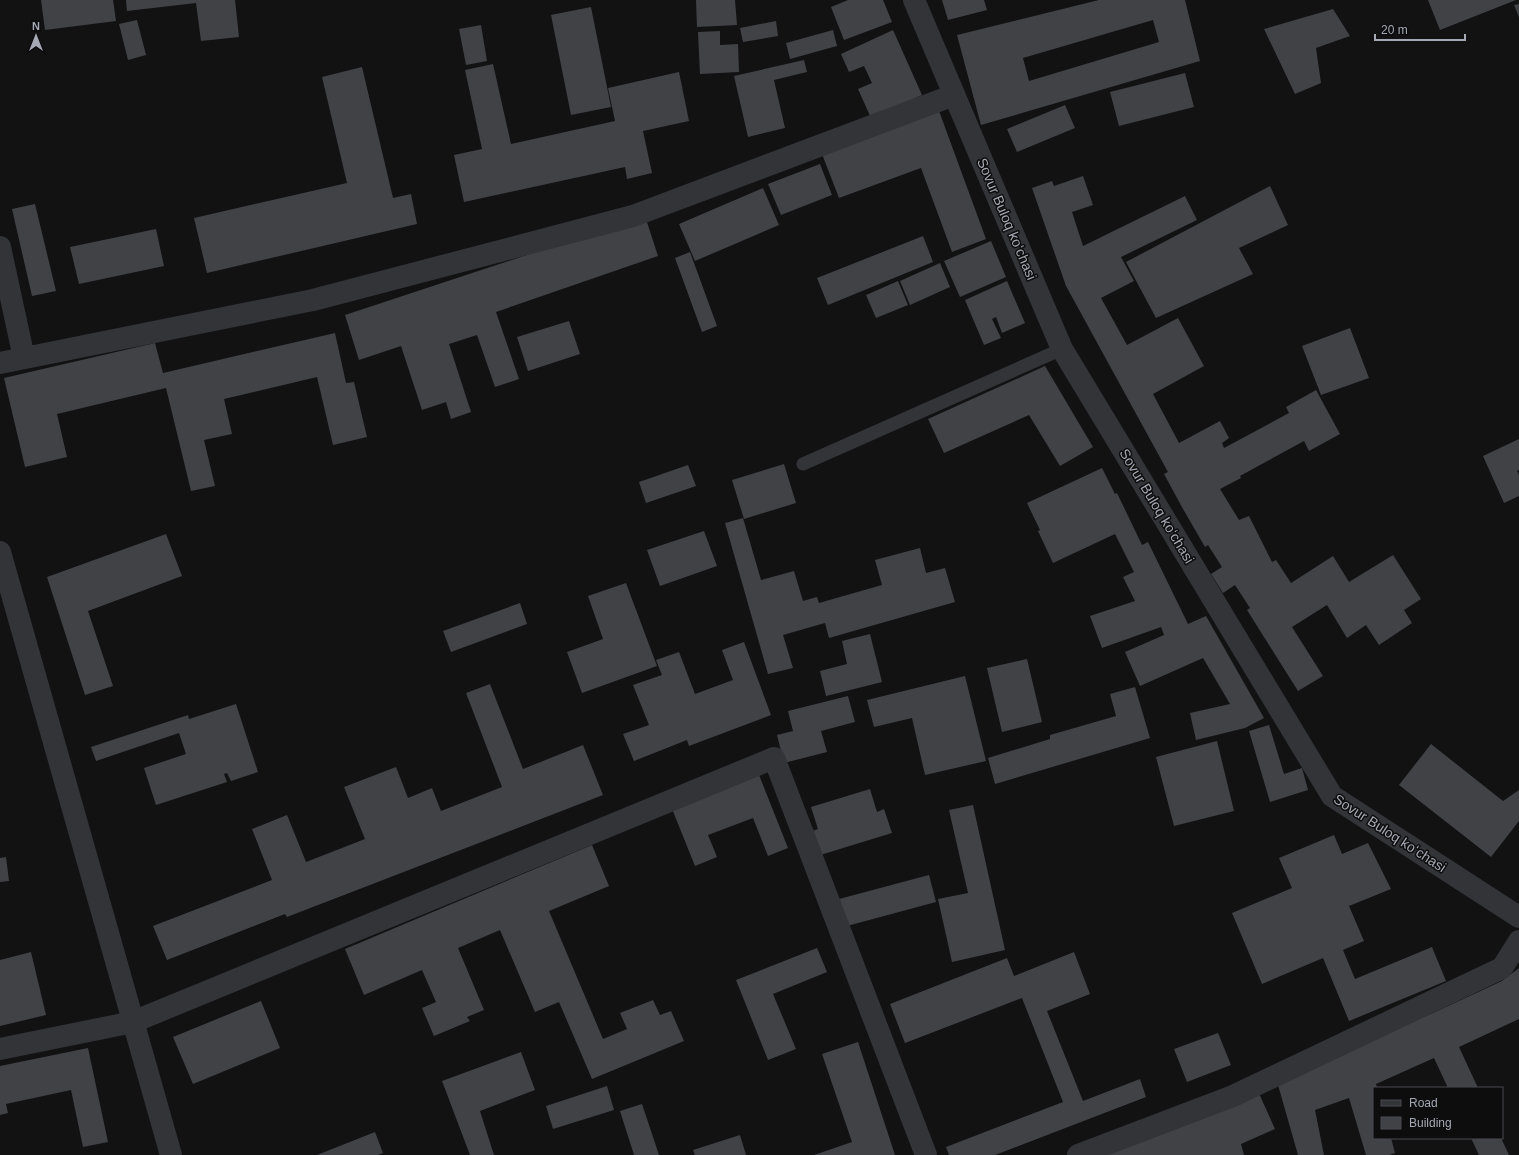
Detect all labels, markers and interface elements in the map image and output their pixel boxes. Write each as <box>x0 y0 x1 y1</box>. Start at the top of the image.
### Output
north arrow <box>16 16 56 56</box>
scale bar <box>1375 16 1465 42</box>
text: N <box>32 20 40 32</box>
text: 20 m <box>1381 23 1408 37</box>
street label: Sovur Buloq koʻchasi <box>974 156 1040 282</box>
street label: Sovur Buloq koʻchasi <box>1116 446 1198 566</box>
street label: Sovur Buloq koʻchasi <box>1331 791 1449 875</box>
legend <box>1373 1087 1503 1139</box>
text: Road <box>1409 1096 1438 1110</box>
text: Building <box>1409 1116 1452 1130</box>

